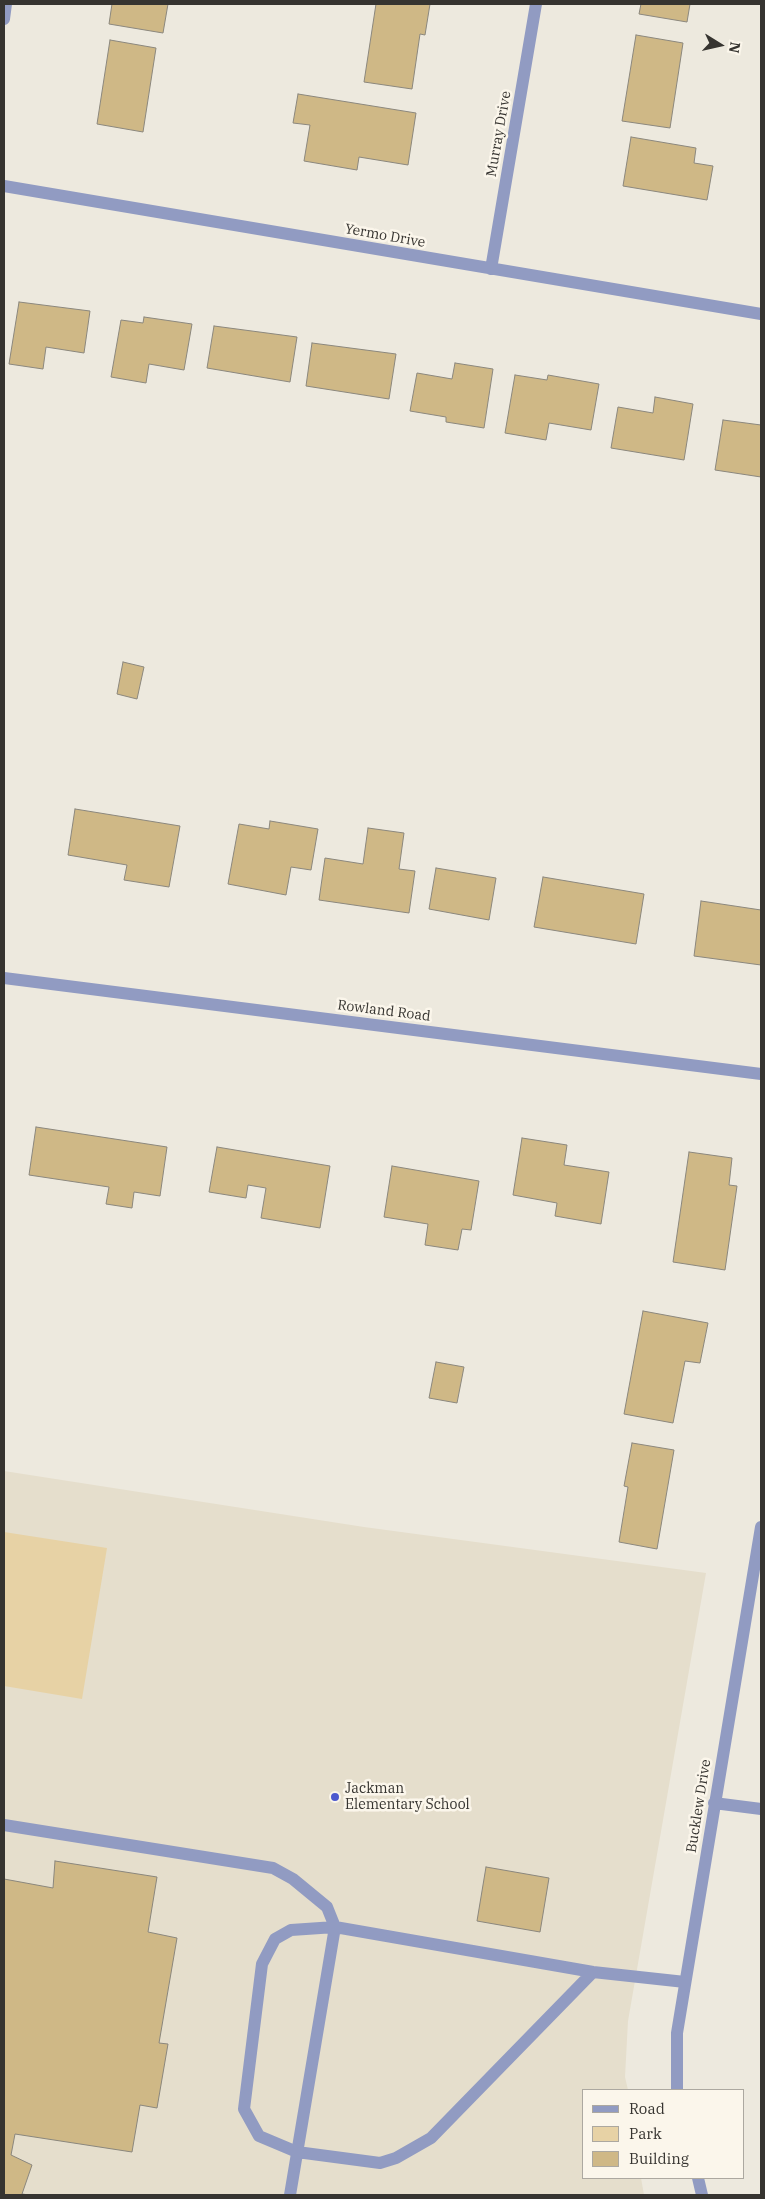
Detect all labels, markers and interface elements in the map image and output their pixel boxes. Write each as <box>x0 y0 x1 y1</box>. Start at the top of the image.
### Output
north arrow <box>695 20 745 70</box>
text: N <box>725 41 745 55</box>
street label: Murray Drive <box>483 90 515 178</box>
street label: Yermo Drive <box>343 221 427 251</box>
street label: Rowland Road <box>336 997 432 1025</box>
street label: Bucklew Drive <box>683 1758 715 1854</box>
place label: Jackman Elementary School <box>345 1781 470 1814</box>
marker: Jackman Elementary School <box>329 1791 341 1803</box>
legend <box>582 2089 745 2179</box>
text: Road <box>629 2099 665 2118</box>
text: Park <box>629 2124 662 2143</box>
text: Building <box>629 2149 689 2168</box>

